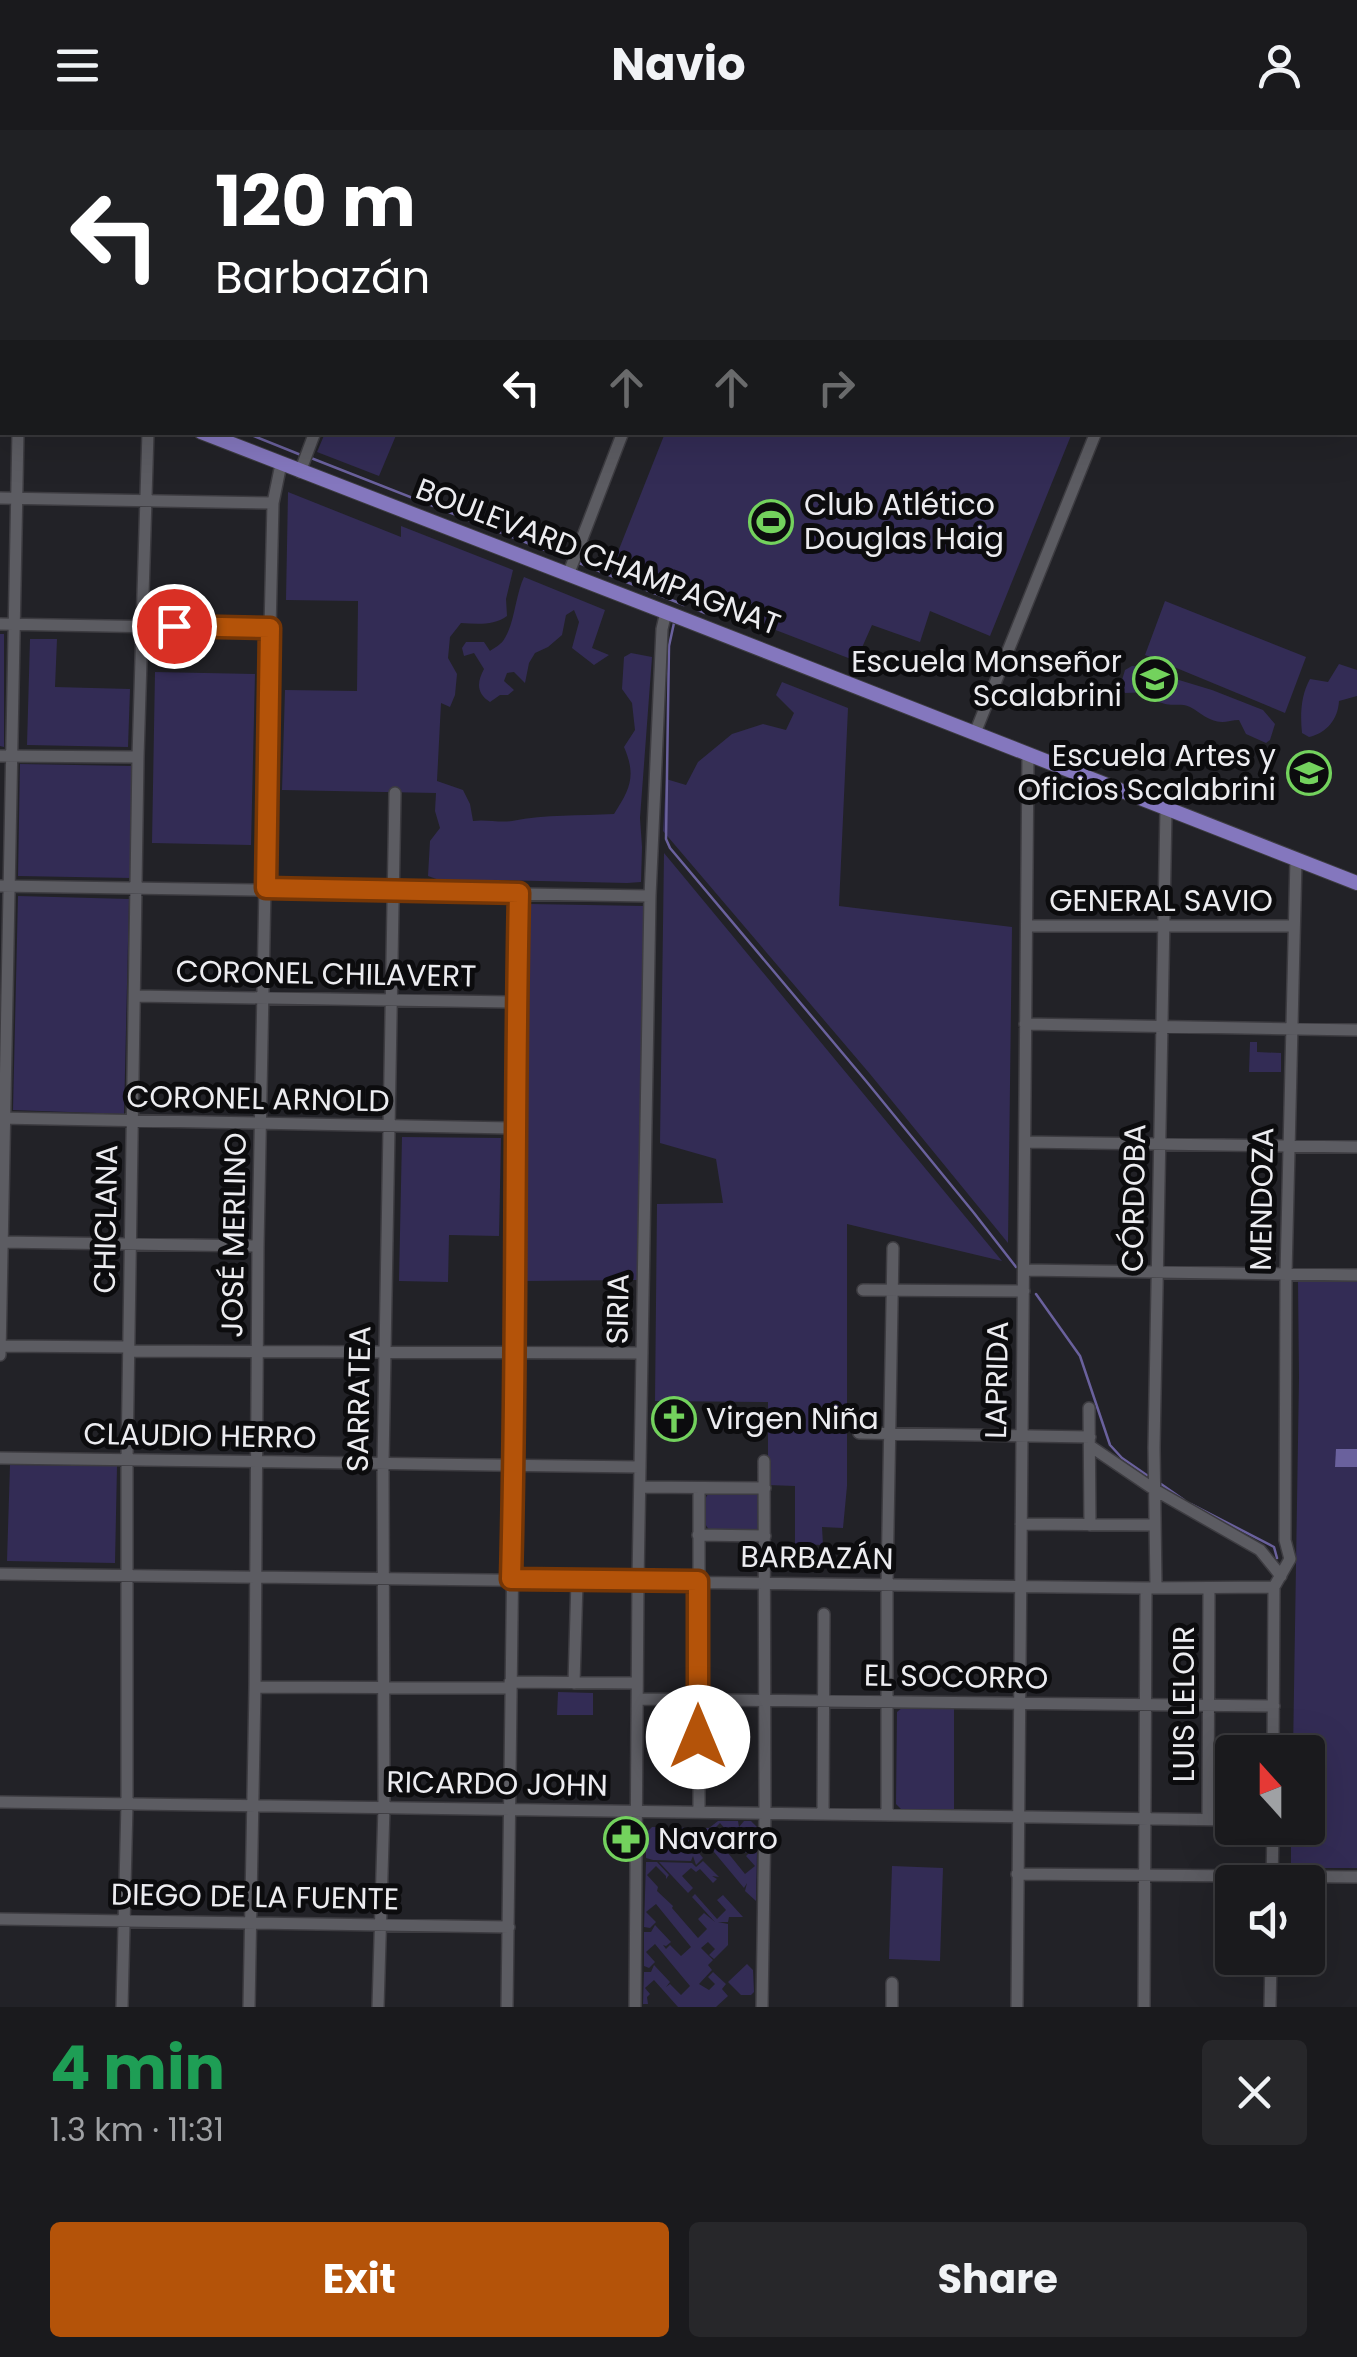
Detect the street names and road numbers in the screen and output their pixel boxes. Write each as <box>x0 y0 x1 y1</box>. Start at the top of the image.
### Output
street label: BOULEVARD CHAMPAGNAT <box>410 467 787 646</box>
street label: GENERAL SAVIO <box>1049 879 1273 922</box>
street label: CORONEL CHILAVERT <box>175 949 477 998</box>
street label: CORONEL ARNOLD <box>126 1075 390 1122</box>
street label: CÓRDOBA <box>1111 1123 1156 1273</box>
street label: MENDOZA <box>1239 1127 1284 1271</box>
street label: JOSÉ MERLINO <box>210 1132 257 1338</box>
street label: CHICLANA <box>83 1144 128 1294</box>
street label: SIRIA <box>595 1273 640 1345</box>
street label: LAPRIDA <box>974 1321 1019 1439</box>
street label: SARRATEA <box>336 1325 381 1473</box>
street label: CLAUDIO HERRO <box>83 1412 317 1459</box>
street label: BARBAZÁN <box>740 1535 894 1580</box>
street label: LUIS LELOIR <box>1162 1626 1205 1782</box>
street label: EL SOCORRO <box>863 1653 1049 1700</box>
street label: RICARDO JOHN <box>386 1760 608 1807</box>
street label: DIEGO DE LA FUENTE <box>111 1872 399 1921</box>

